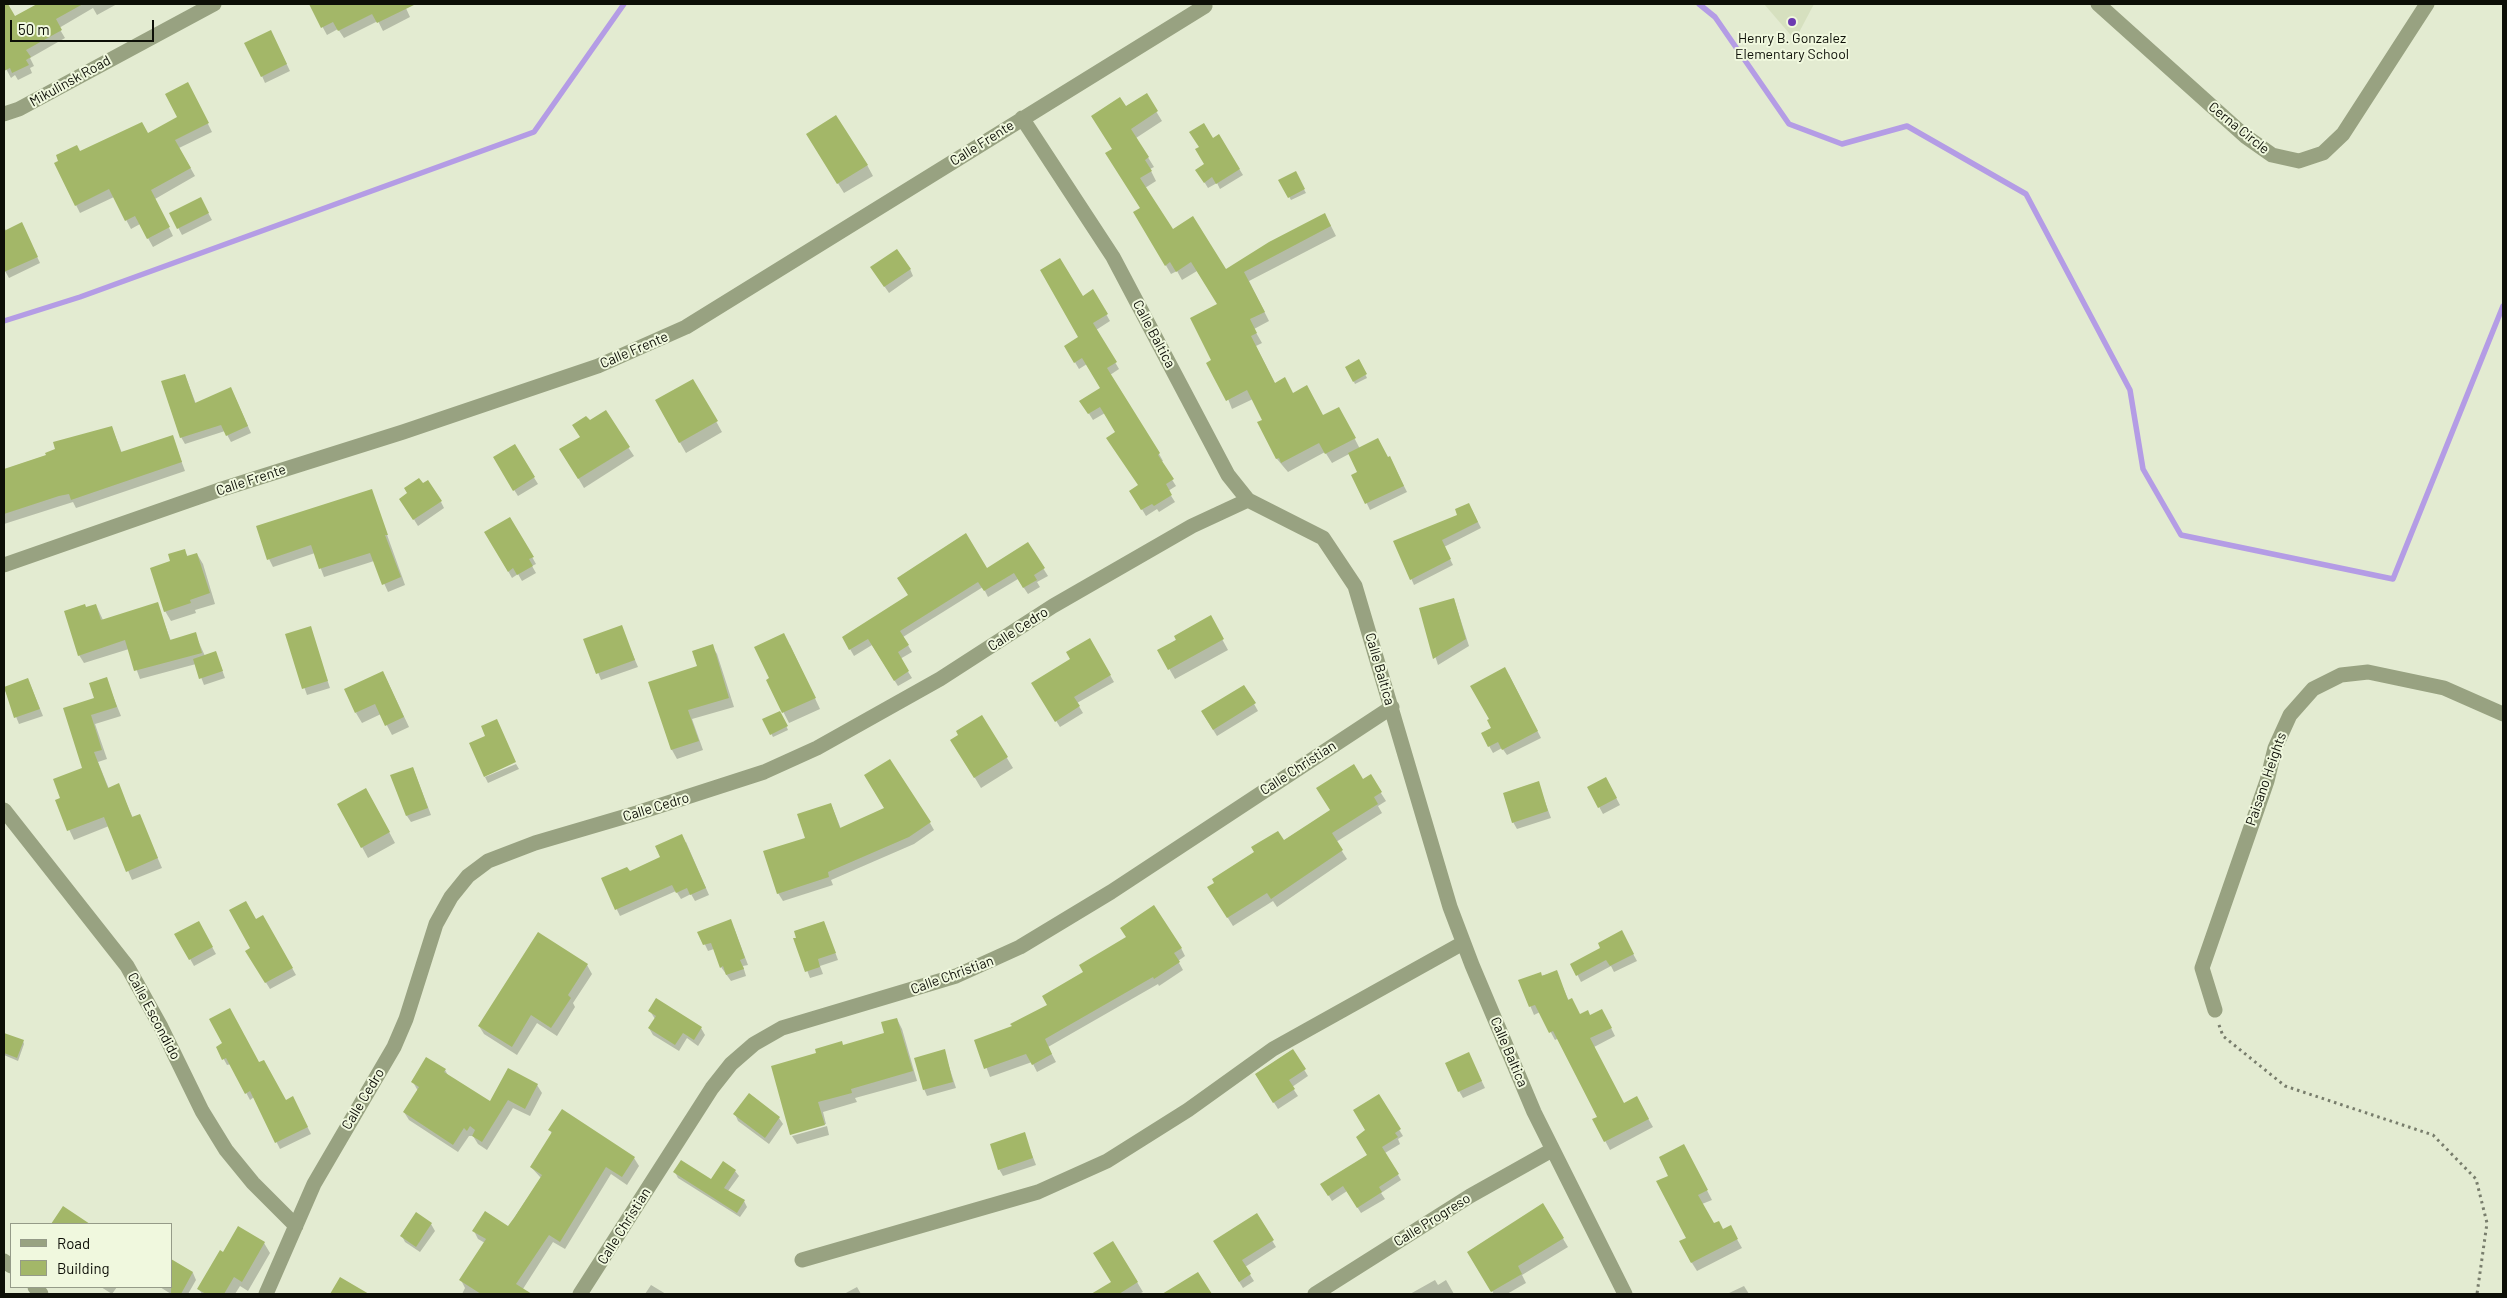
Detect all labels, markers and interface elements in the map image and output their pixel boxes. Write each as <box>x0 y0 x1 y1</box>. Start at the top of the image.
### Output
scale bar <box>12 10 156 42</box>
marker: Henry B. Gonzalez Elementary School <box>1786 16 1798 28</box>
text: 50 m <box>18 20 50 38</box>
place label: Henry B. Gonzalez Elementary School <box>1735 30 1849 62</box>
street label: Mikulinsk Road <box>27 52 113 110</box>
street label: Cerna Circle <box>2205 98 2273 158</box>
street label: Calle Frente <box>947 117 1017 169</box>
street label: Calle Baltica <box>1129 297 1179 371</box>
street label: Calle Frente <box>597 328 671 372</box>
street label: Calle Frente <box>214 461 288 499</box>
street label: Calle Cedro <box>985 603 1051 655</box>
street label: Calle Baltica <box>1362 631 1398 707</box>
street label: Paisano Heights <box>2242 730 2290 828</box>
street label: Calle Christian <box>1257 737 1339 799</box>
street label: Calle Cedro <box>621 789 691 825</box>
street label: Calle Christian <box>908 952 996 998</box>
street label: Calle Escondido <box>124 970 184 1062</box>
street label: Calle Baltica <box>1487 1014 1531 1090</box>
street label: Calle Cedro <box>338 1065 388 1133</box>
street label: Calle Christian <box>594 1185 654 1267</box>
street label: Calle Progreso <box>1390 1190 1474 1250</box>
legend <box>10 1223 172 1288</box>
text: Road <box>57 1234 90 1252</box>
text: Building <box>57 1259 110 1277</box>

